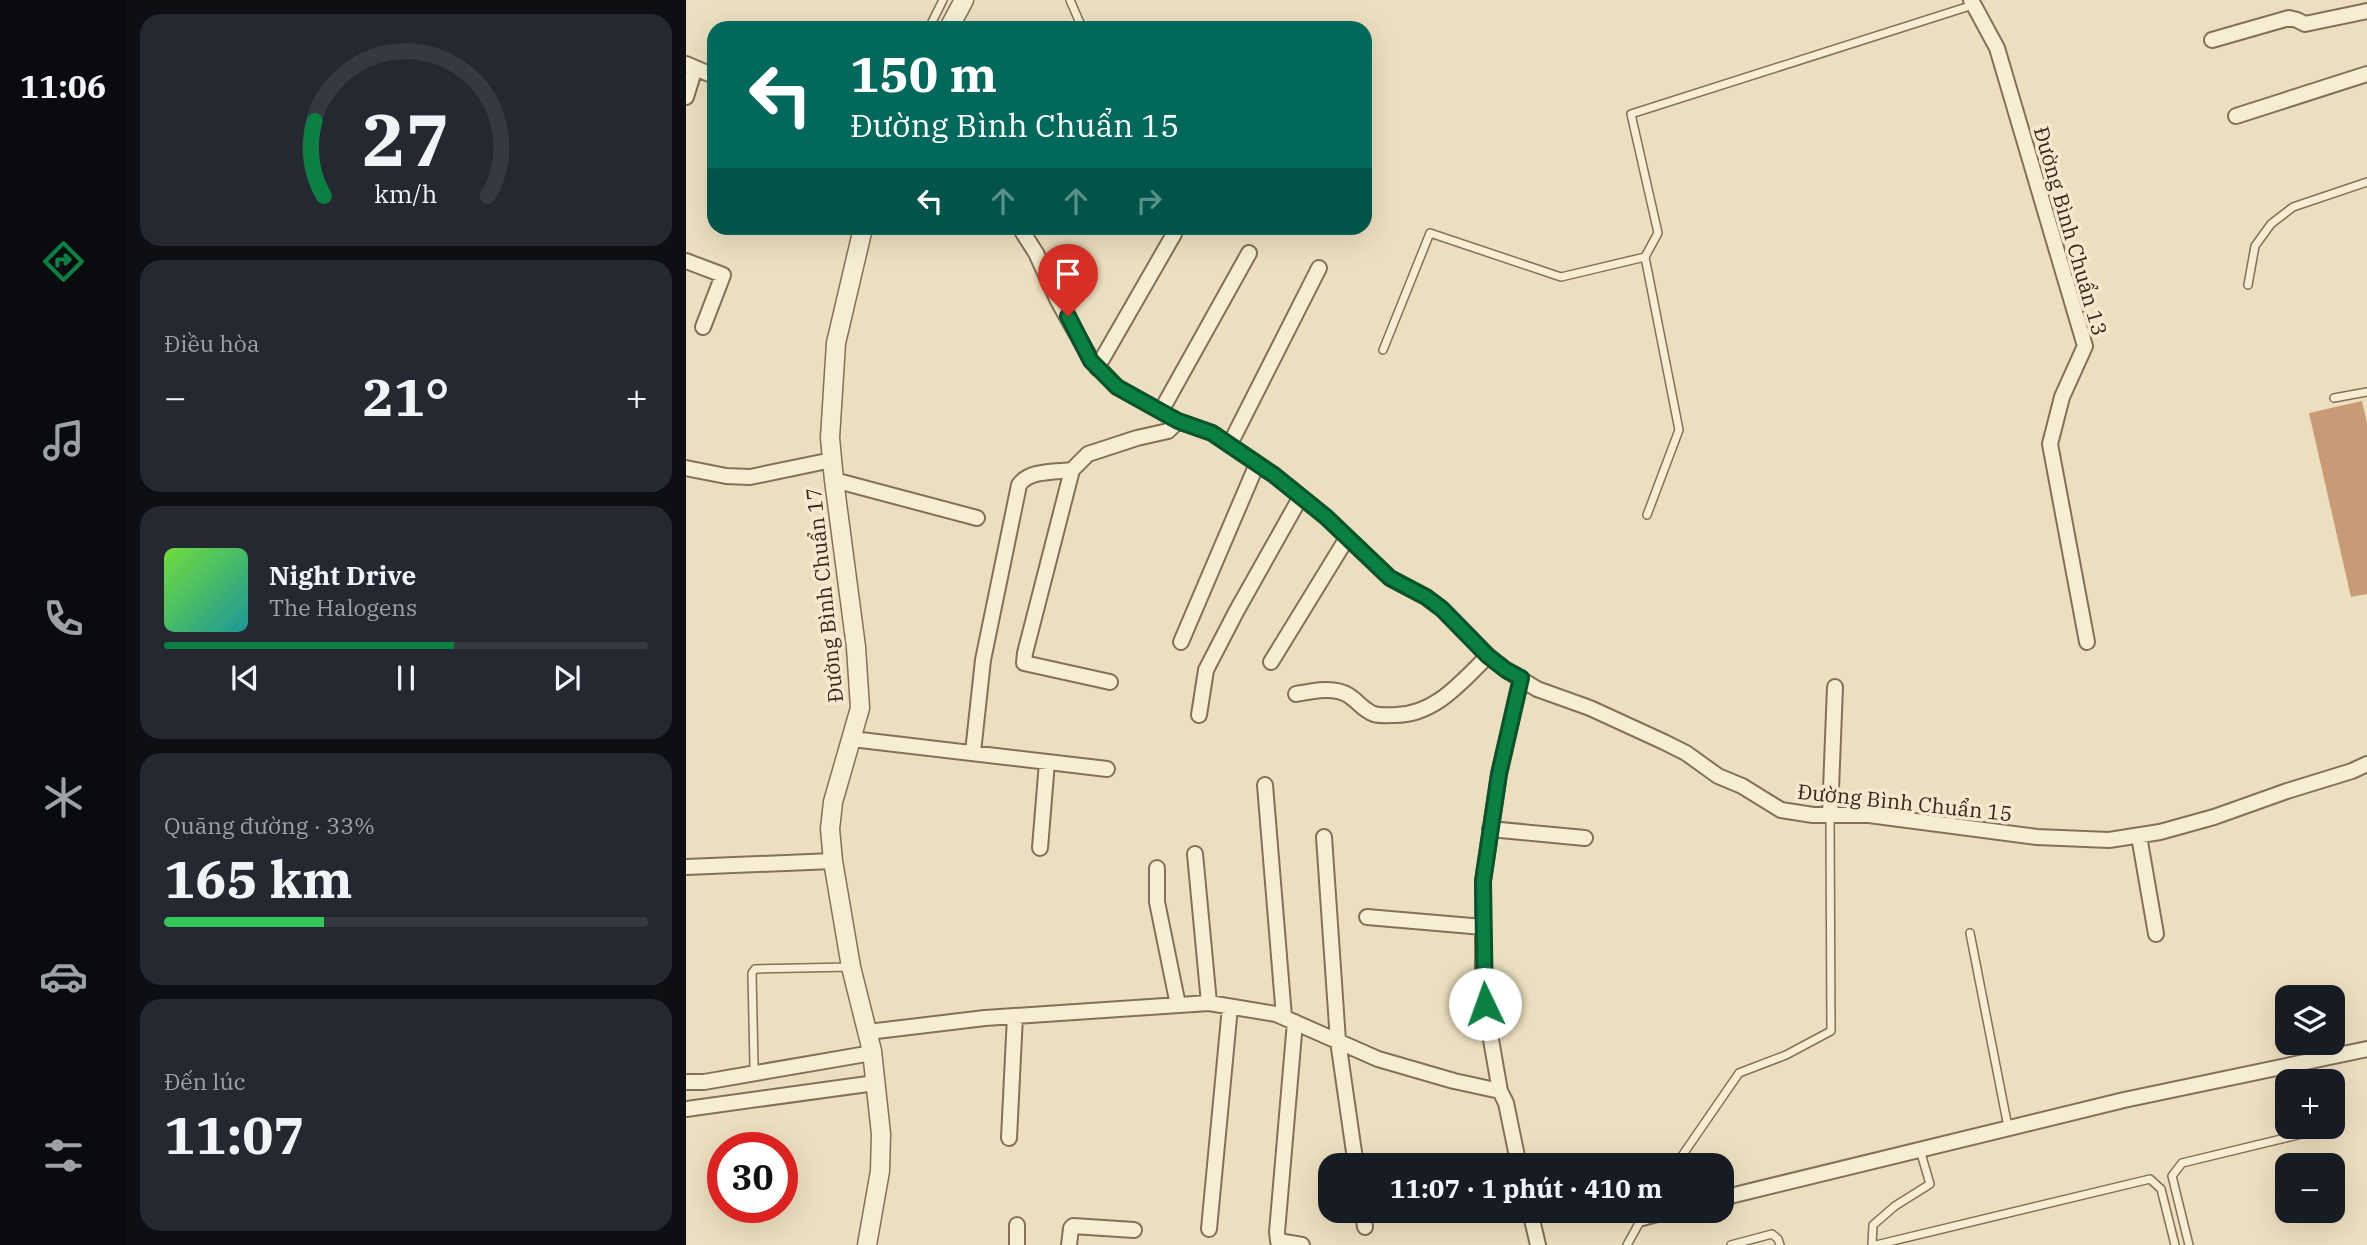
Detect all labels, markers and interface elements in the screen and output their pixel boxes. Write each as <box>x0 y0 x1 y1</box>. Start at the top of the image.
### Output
text: 150 m <box>850 42 997 105</box>
icon: left <box>735 49 826 140</box>
text: 11:06 <box>20 65 106 107</box>
text: 27 <box>362 91 450 186</box>
text: Đường Bình Chuẩn 15 <box>850 104 1179 146</box>
street label: Đường Bình Chuẩn 13 <box>2028 123 2114 339</box>
text: km/h <box>374 177 438 210</box>
icon: left <box>911 182 949 220</box>
icon: ahead <box>984 182 1022 220</box>
icon: ahead <box>1057 182 1095 220</box>
icon: right <box>1130 182 1168 220</box>
icon: directions <box>39 237 88 286</box>
pin <box>1038 244 1098 316</box>
icon: arrive <box>1049 255 1087 293</box>
text: Điều hòa <box>164 328 260 358</box>
text: 21° <box>363 363 449 430</box>
text: − <box>164 372 187 421</box>
text: + <box>625 372 648 421</box>
icon: music <box>39 416 88 465</box>
street label: Đường Bình Chuẩn 17 <box>799 486 849 704</box>
text: Night Drive <box>269 558 416 592</box>
text: The Halogens <box>269 592 417 622</box>
icon: phone <box>39 594 88 643</box>
icon: previous <box>226 659 264 697</box>
icon: pause <box>387 659 425 697</box>
icon: next <box>548 659 586 697</box>
icon: climate <box>39 773 88 822</box>
street label: Đường Bình Chuẩn 15 <box>1796 777 2014 827</box>
text: Quãng đường · 33% <box>164 810 375 840</box>
text: 165 km <box>164 845 353 912</box>
icon: car <box>39 952 88 1001</box>
position arrow <box>1448 967 1522 1041</box>
map controls <box>2275 985 2345 1223</box>
button: layers <box>2275 985 2345 1055</box>
text: Đến lúc <box>164 1066 246 1096</box>
button: + <box>2275 1069 2345 1139</box>
text: 11:07 <box>164 1101 305 1168</box>
icon: filters <box>39 1131 88 1180</box>
speed limit sign: 30 <box>707 1132 798 1223</box>
button: − <box>2275 1153 2345 1223</box>
text: 11:07 · 1 phút · 410 m <box>1390 1171 1662 1205</box>

